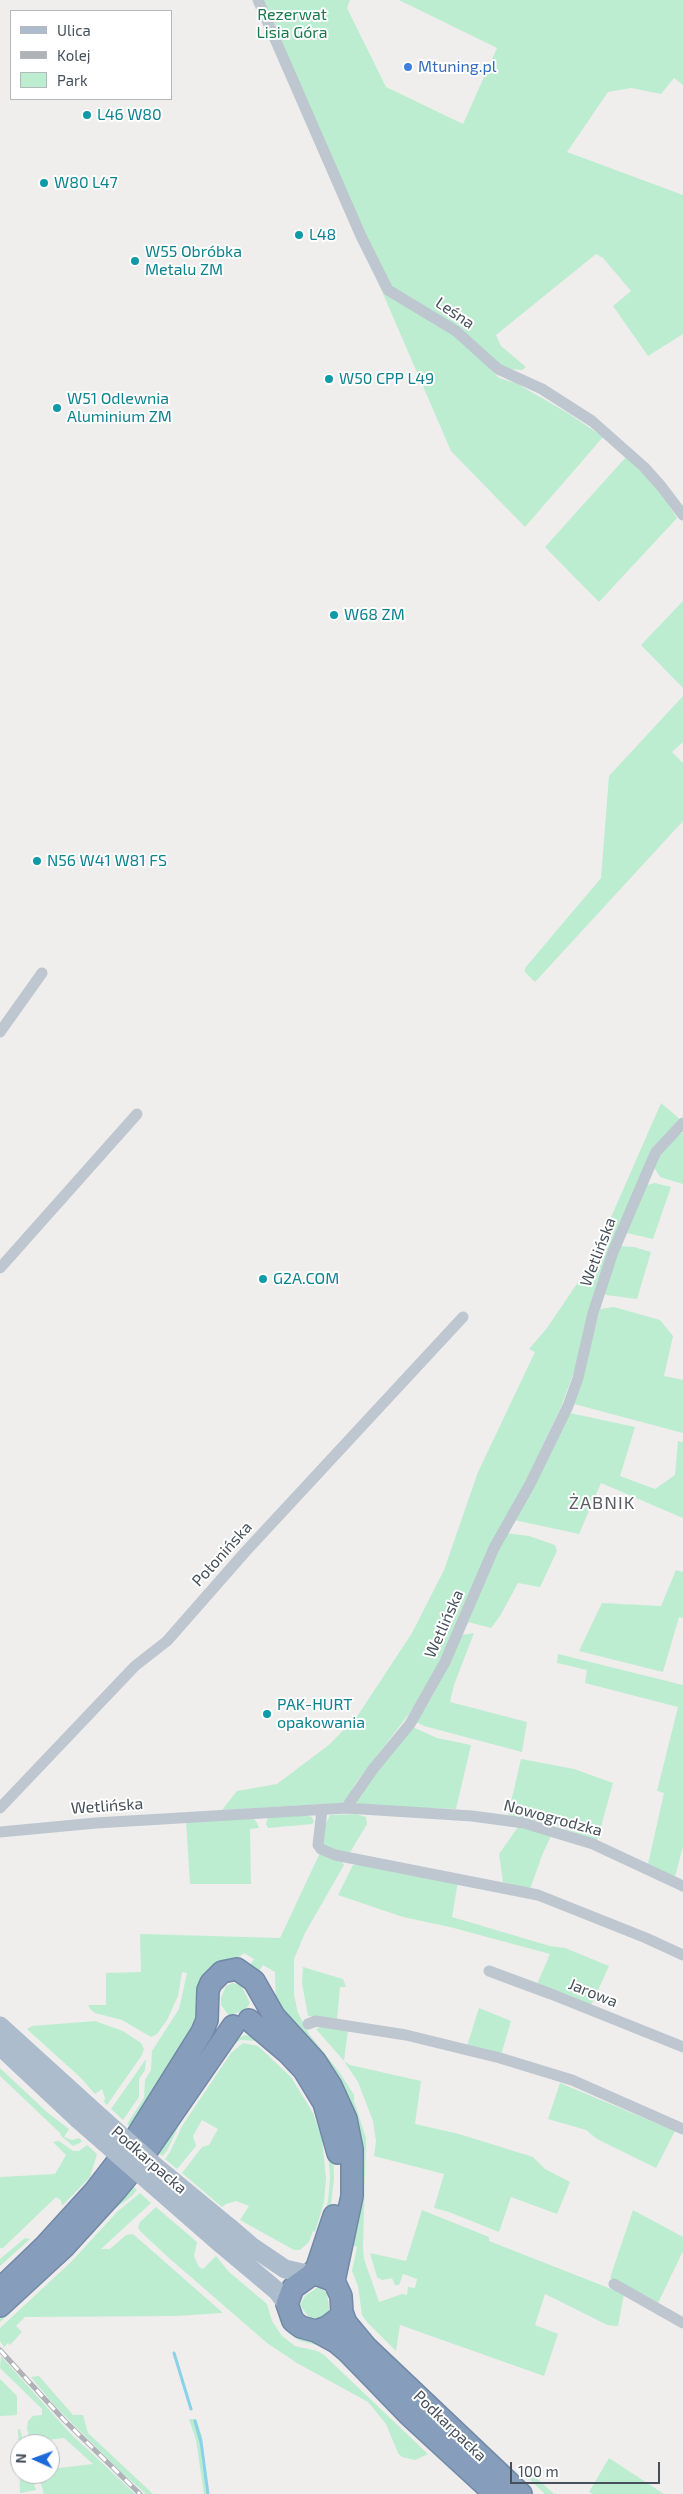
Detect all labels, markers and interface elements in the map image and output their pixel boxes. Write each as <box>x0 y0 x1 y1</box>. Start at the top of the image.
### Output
park label: Rezerwat Lisia Góra <box>257 5 327 43</box>
legend <box>10 10 172 100</box>
text: Ulica <box>57 21 91 39</box>
text: Kolej <box>57 46 90 64</box>
place label: Mtuning.pl <box>418 57 496 77</box>
marker: Mtuning.pl <box>402 61 414 73</box>
text: Park <box>57 71 88 89</box>
place label: L46 W80 <box>97 105 162 125</box>
marker: L46 W80 <box>81 109 93 121</box>
place label: W80 L47 <box>54 173 118 193</box>
marker: W80 L47 <box>38 177 50 189</box>
place label: L48 <box>309 225 336 245</box>
marker: L48 <box>293 229 305 241</box>
place label: W55 Obróbka Metalu ZM <box>145 242 242 280</box>
marker: W55 Obróbka Metalu ZM <box>129 255 141 267</box>
street label: Leśna <box>432 293 478 333</box>
place label: W50 CPP L49 <box>339 369 434 389</box>
marker: W50 CPP L49 <box>323 373 335 385</box>
place label: W51 Odlewnia Aluminium ZM <box>67 389 172 427</box>
marker: W51 Odlewnia Aluminium ZM <box>51 402 63 414</box>
place label: W68 ZM <box>344 605 405 625</box>
marker: W68 ZM <box>328 609 340 621</box>
place label: N56 W41 W81 FS <box>47 851 167 871</box>
marker: N56 W41 W81 FS <box>31 855 43 867</box>
street label: Wetlińska <box>576 1215 620 1289</box>
place label: G2A.COM <box>273 1269 339 1289</box>
marker: G2A.COM <box>257 1273 269 1285</box>
district label: ŻABNIK <box>568 1492 636 1514</box>
street label: Połonińska <box>188 1518 256 1590</box>
street label: Wetlińska <box>420 1587 468 1661</box>
place label: PAK-HURT opakowania <box>277 1695 365 1733</box>
marker: PAK-HURT opakowania <box>261 1708 273 1720</box>
street label: Wetlińska <box>70 1794 144 1818</box>
street label: Nowogrodzka <box>502 1796 604 1840</box>
street label: Jarowa <box>566 1974 620 2012</box>
street label: Podkarpacka <box>107 2122 191 2198</box>
street label: Podkarpacka <box>410 2387 490 2465</box>
north arrow <box>10 2434 60 2484</box>
scale bar <box>513 2452 663 2484</box>
text: N <box>12 2453 29 2464</box>
text: 100 m <box>518 2462 559 2480</box>

